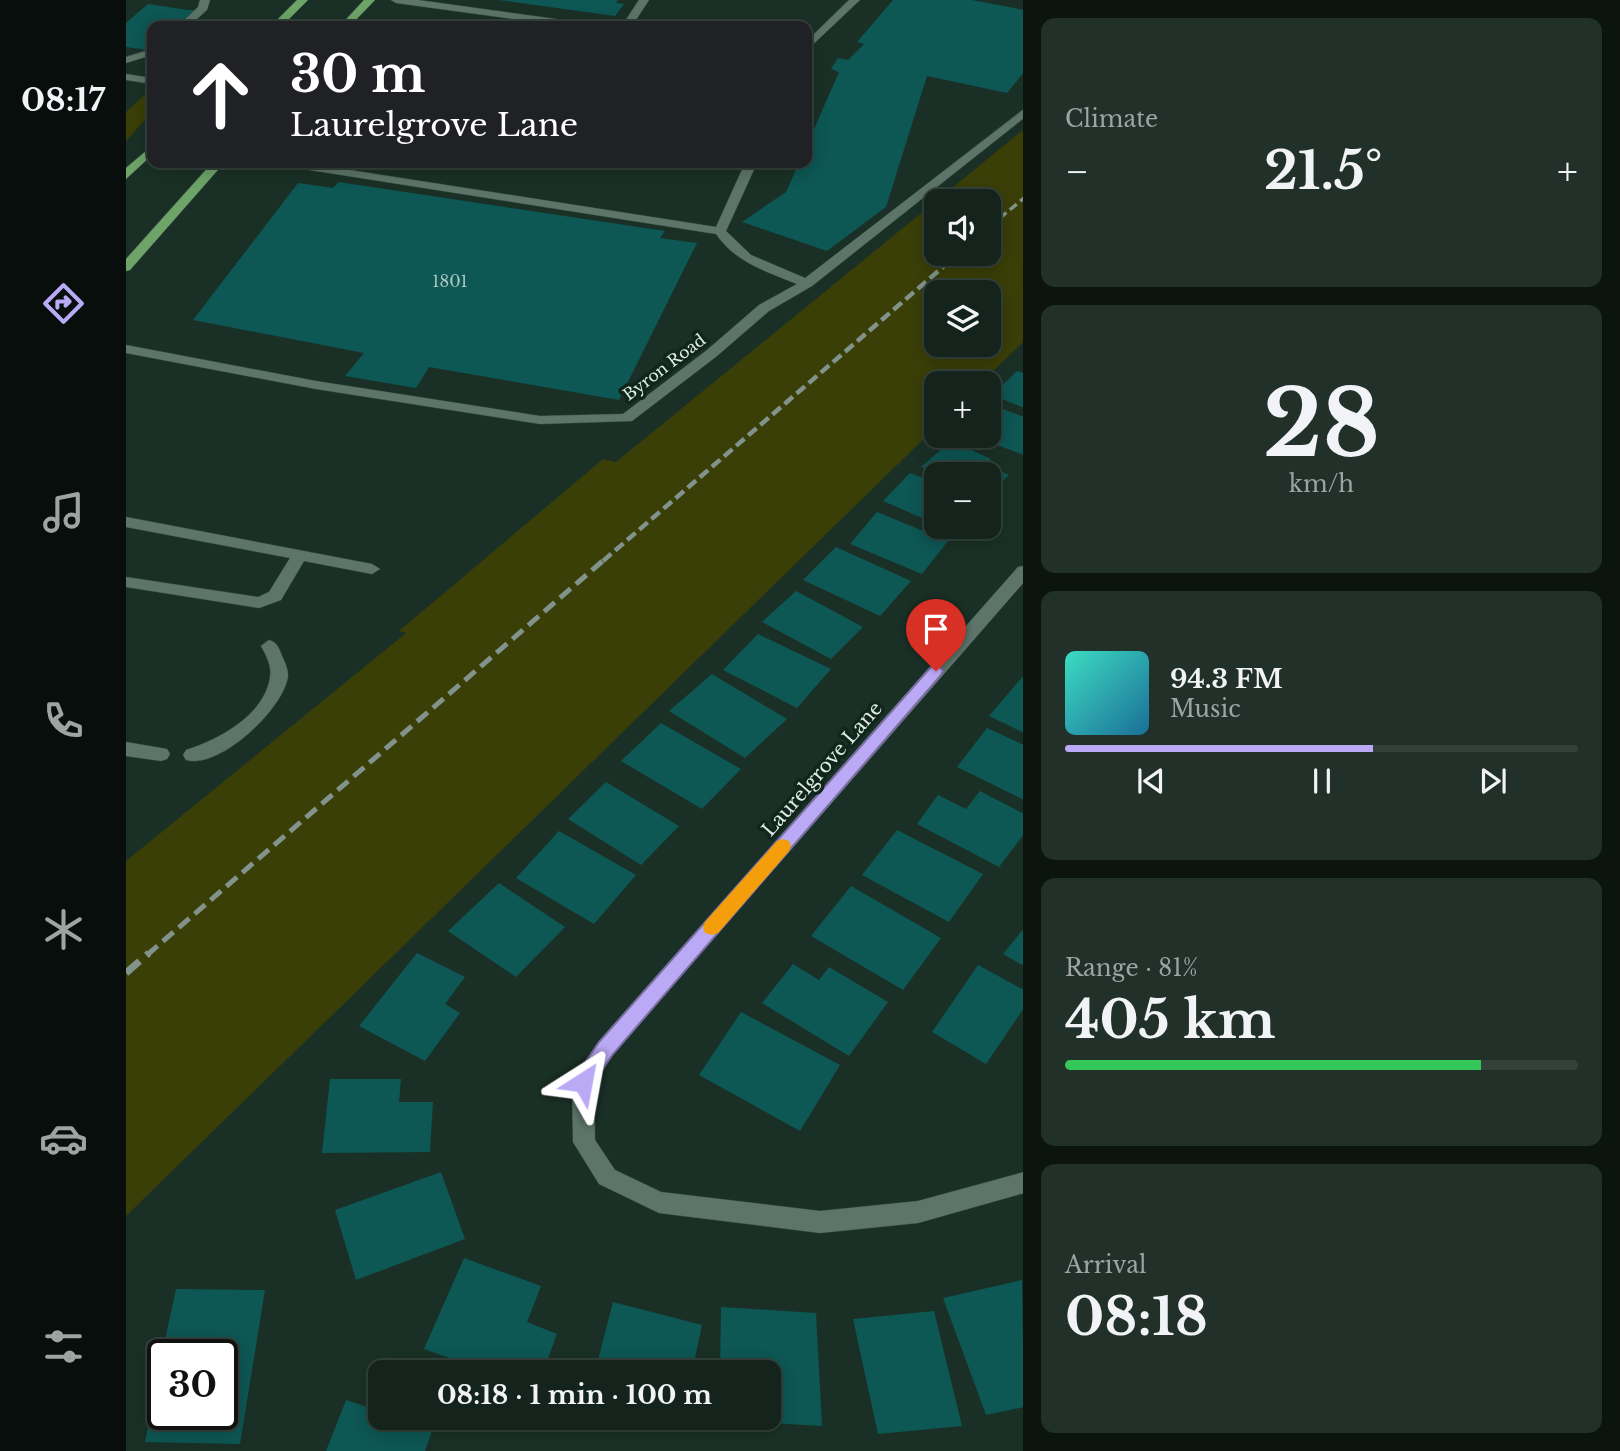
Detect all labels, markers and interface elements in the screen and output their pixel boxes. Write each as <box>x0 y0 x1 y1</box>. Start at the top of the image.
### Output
text: 30 m <box>290 44 425 105</box>
icon: ahead <box>175 49 266 140</box>
text: 08:17 <box>21 80 105 120</box>
text: Laurelgrove Lane <box>290 105 578 145</box>
text: Climate <box>1065 105 1158 133</box>
text: 21.5° <box>1264 139 1382 203</box>
text: − <box>1065 148 1089 195</box>
text: + <box>1557 148 1578 195</box>
map controls <box>924 189 1001 539</box>
button: sound <box>924 189 1001 266</box>
house number: 1801 <box>432 271 468 291</box>
icon: directions <box>39 279 88 328</box>
button: layers <box>924 280 1001 357</box>
street label: Byron Road <box>619 329 709 405</box>
text: 28 <box>1263 368 1380 481</box>
button: + <box>924 371 1001 448</box>
button: − <box>924 462 1001 539</box>
text: km/h <box>1289 470 1354 498</box>
icon: music <box>39 488 88 537</box>
pin <box>906 599 966 671</box>
icon: arrive <box>917 610 955 648</box>
text: 94.3 FM <box>1170 663 1283 695</box>
text: Music <box>1170 695 1241 723</box>
icon: phone <box>39 696 88 745</box>
street label: Laurelgrove Lane <box>757 697 887 841</box>
icon: previous <box>1132 762 1170 800</box>
icon: pause <box>1303 762 1341 800</box>
icon: next <box>1474 762 1512 800</box>
icon: climate <box>39 905 88 954</box>
text: Range · 81% <box>1065 954 1198 982</box>
text: 405 km <box>1065 988 1276 1052</box>
position arrow <box>546 1045 620 1119</box>
icon: car <box>39 1114 88 1163</box>
text: Arrival <box>1065 1251 1146 1279</box>
text: 08:18 <box>1065 1285 1208 1349</box>
icon: filters <box>39 1322 88 1371</box>
speed limit sign: 30 <box>147 1339 238 1430</box>
text: 08:18 · 1 min · 100 m <box>437 1379 712 1411</box>

